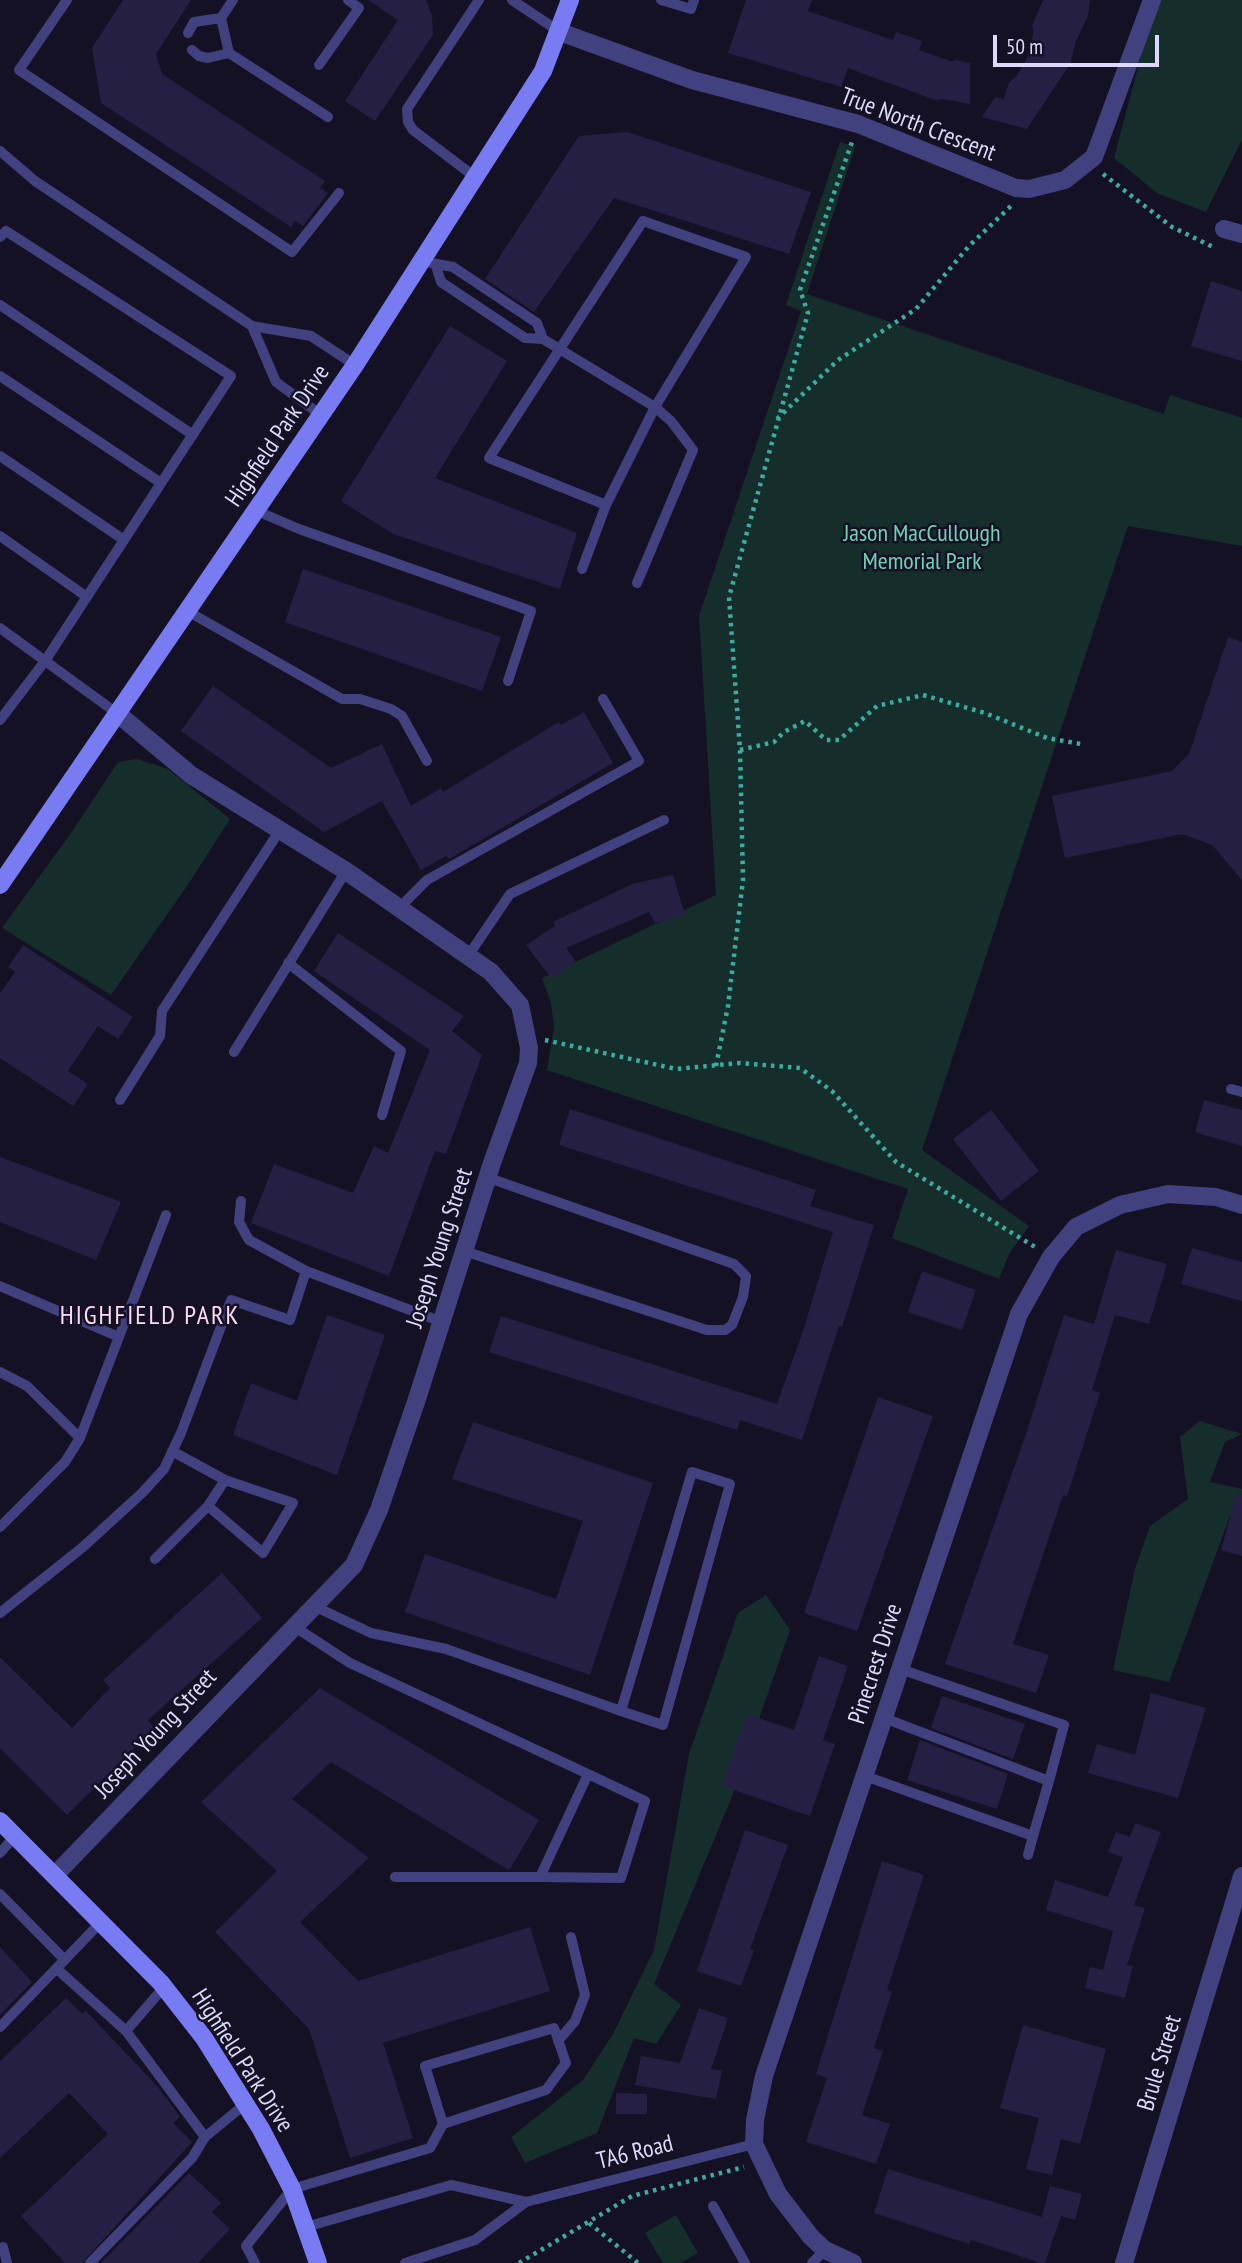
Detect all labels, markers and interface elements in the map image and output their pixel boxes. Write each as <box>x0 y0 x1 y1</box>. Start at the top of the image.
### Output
scale bar <box>997 21 1163 65</box>
text: 50 m <box>1006 33 1043 60</box>
street label: True North Crescent <box>836 82 1000 168</box>
street label: Highfield Park Drive <box>220 360 336 512</box>
park label: Jason MacCullough Memorial Park <box>844 520 1000 576</box>
street label: Joseph Young Street <box>401 1165 479 1331</box>
district label: HIGHFIELD PARK <box>61 1301 239 1333</box>
street label: Pinecrest Drive <box>843 1600 909 1728</box>
street label: Joseph Young Street <box>89 1664 223 1804</box>
street label: Highfield Park Drive <box>185 1984 299 2138</box>
street label: Brule Street <box>1132 2012 1188 2114</box>
street label: TA6 Road <box>594 2130 676 2176</box>

